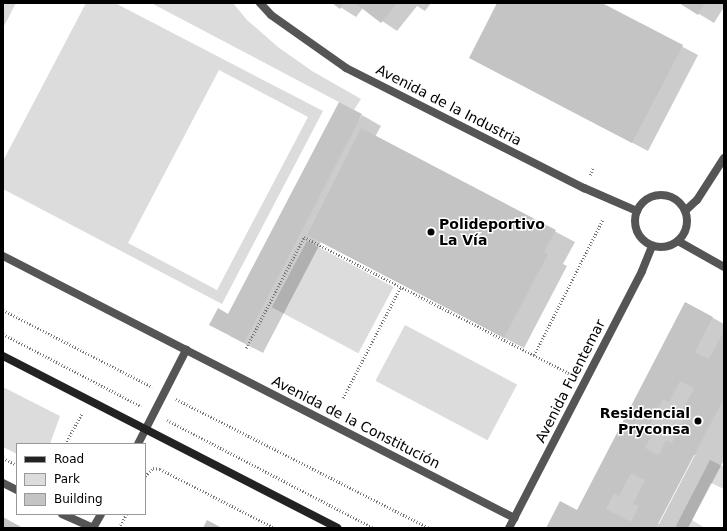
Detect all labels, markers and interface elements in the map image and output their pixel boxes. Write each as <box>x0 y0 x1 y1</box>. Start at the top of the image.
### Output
street label: Avenida de la Industria <box>373 61 525 149</box>
place label: Polideportivo La Vía <box>439 216 545 248</box>
marker: Polideportivo La Vía <box>426 227 436 237</box>
street label: Avenida Fuentemar <box>532 317 608 445</box>
street label: Avenida de la Constitución <box>269 372 443 472</box>
place label: Residencial Pryconsa <box>600 405 690 438</box>
marker: Residencial Pryconsa <box>693 416 703 426</box>
legend <box>16 443 146 515</box>
text: Road <box>54 452 84 466</box>
text: Park <box>54 472 80 486</box>
text: Building <box>54 492 103 506</box>

